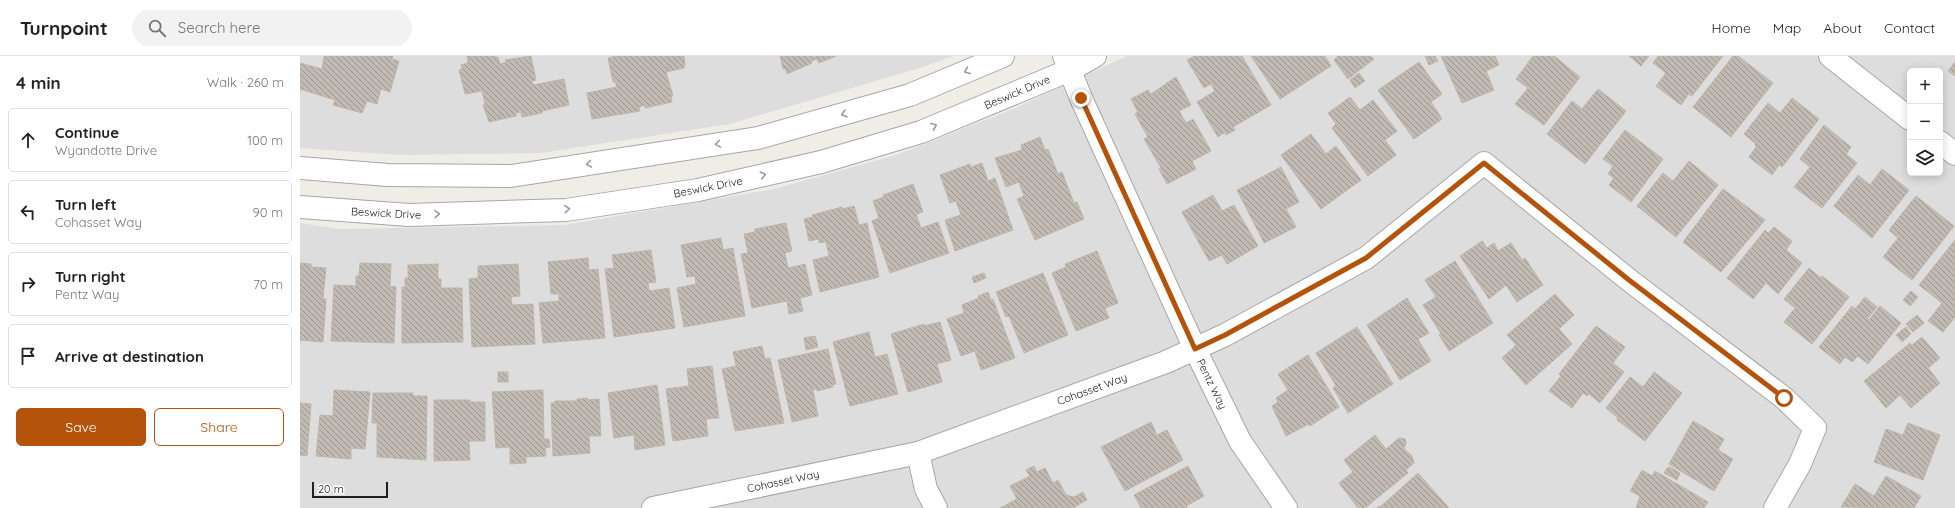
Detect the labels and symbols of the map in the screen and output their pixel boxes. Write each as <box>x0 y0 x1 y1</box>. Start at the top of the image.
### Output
one-way arrow <box>963 66 971 74</box>
street label: Beswick Drive <box>982 72 1052 112</box>
route end <box>1072 89 1090 107</box>
one-way arrow <box>841 109 848 118</box>
one-way arrow <box>930 123 937 131</box>
one-way arrow <box>715 139 721 148</box>
one-way arrow <box>586 159 592 168</box>
one-way arrow <box>760 172 767 180</box>
street label: Beswick Drive <box>672 173 744 201</box>
street label: Beswick Drive <box>351 204 421 222</box>
one-way arrow <box>564 205 570 214</box>
one-way arrow <box>434 210 440 218</box>
street label: Pentz Way <box>1194 356 1230 412</box>
street label: Cohasset Way <box>1055 370 1129 408</box>
route start <box>1775 389 1793 407</box>
street label: Cohasset Way <box>746 467 820 495</box>
scale bar <box>312 480 388 499</box>

